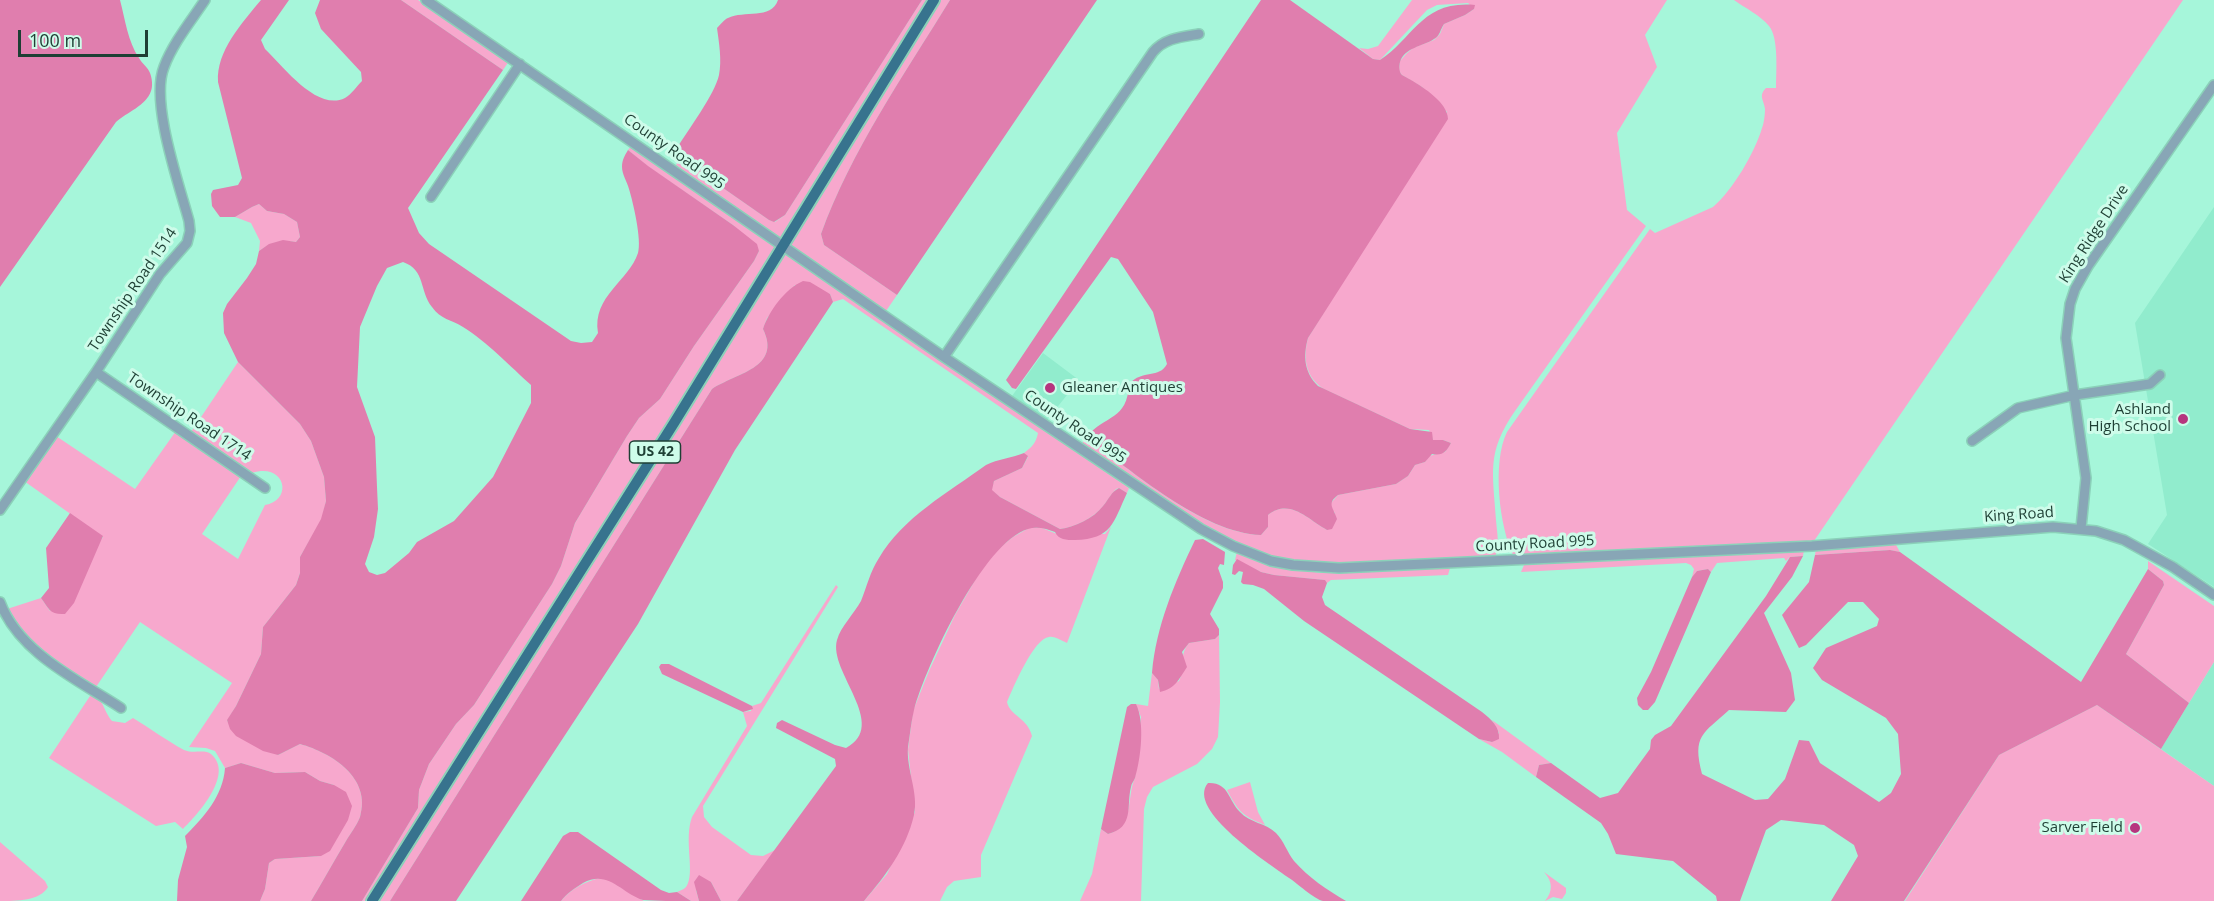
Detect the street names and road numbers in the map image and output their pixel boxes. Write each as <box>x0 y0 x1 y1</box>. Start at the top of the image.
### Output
street label: County Road 995 <box>620 110 728 194</box>
street label: King Ridge Drive <box>2056 181 2132 287</box>
street label: Township Road 1514 <box>85 225 181 355</box>
street label: Township Road 1714 <box>124 369 254 465</box>
street label: County Road 995 <box>1021 386 1129 468</box>
road number: US 42 <box>630 441 680 463</box>
street label: King Road <box>1983 504 2055 526</box>
street label: County Road 995 <box>1475 532 1595 556</box>

